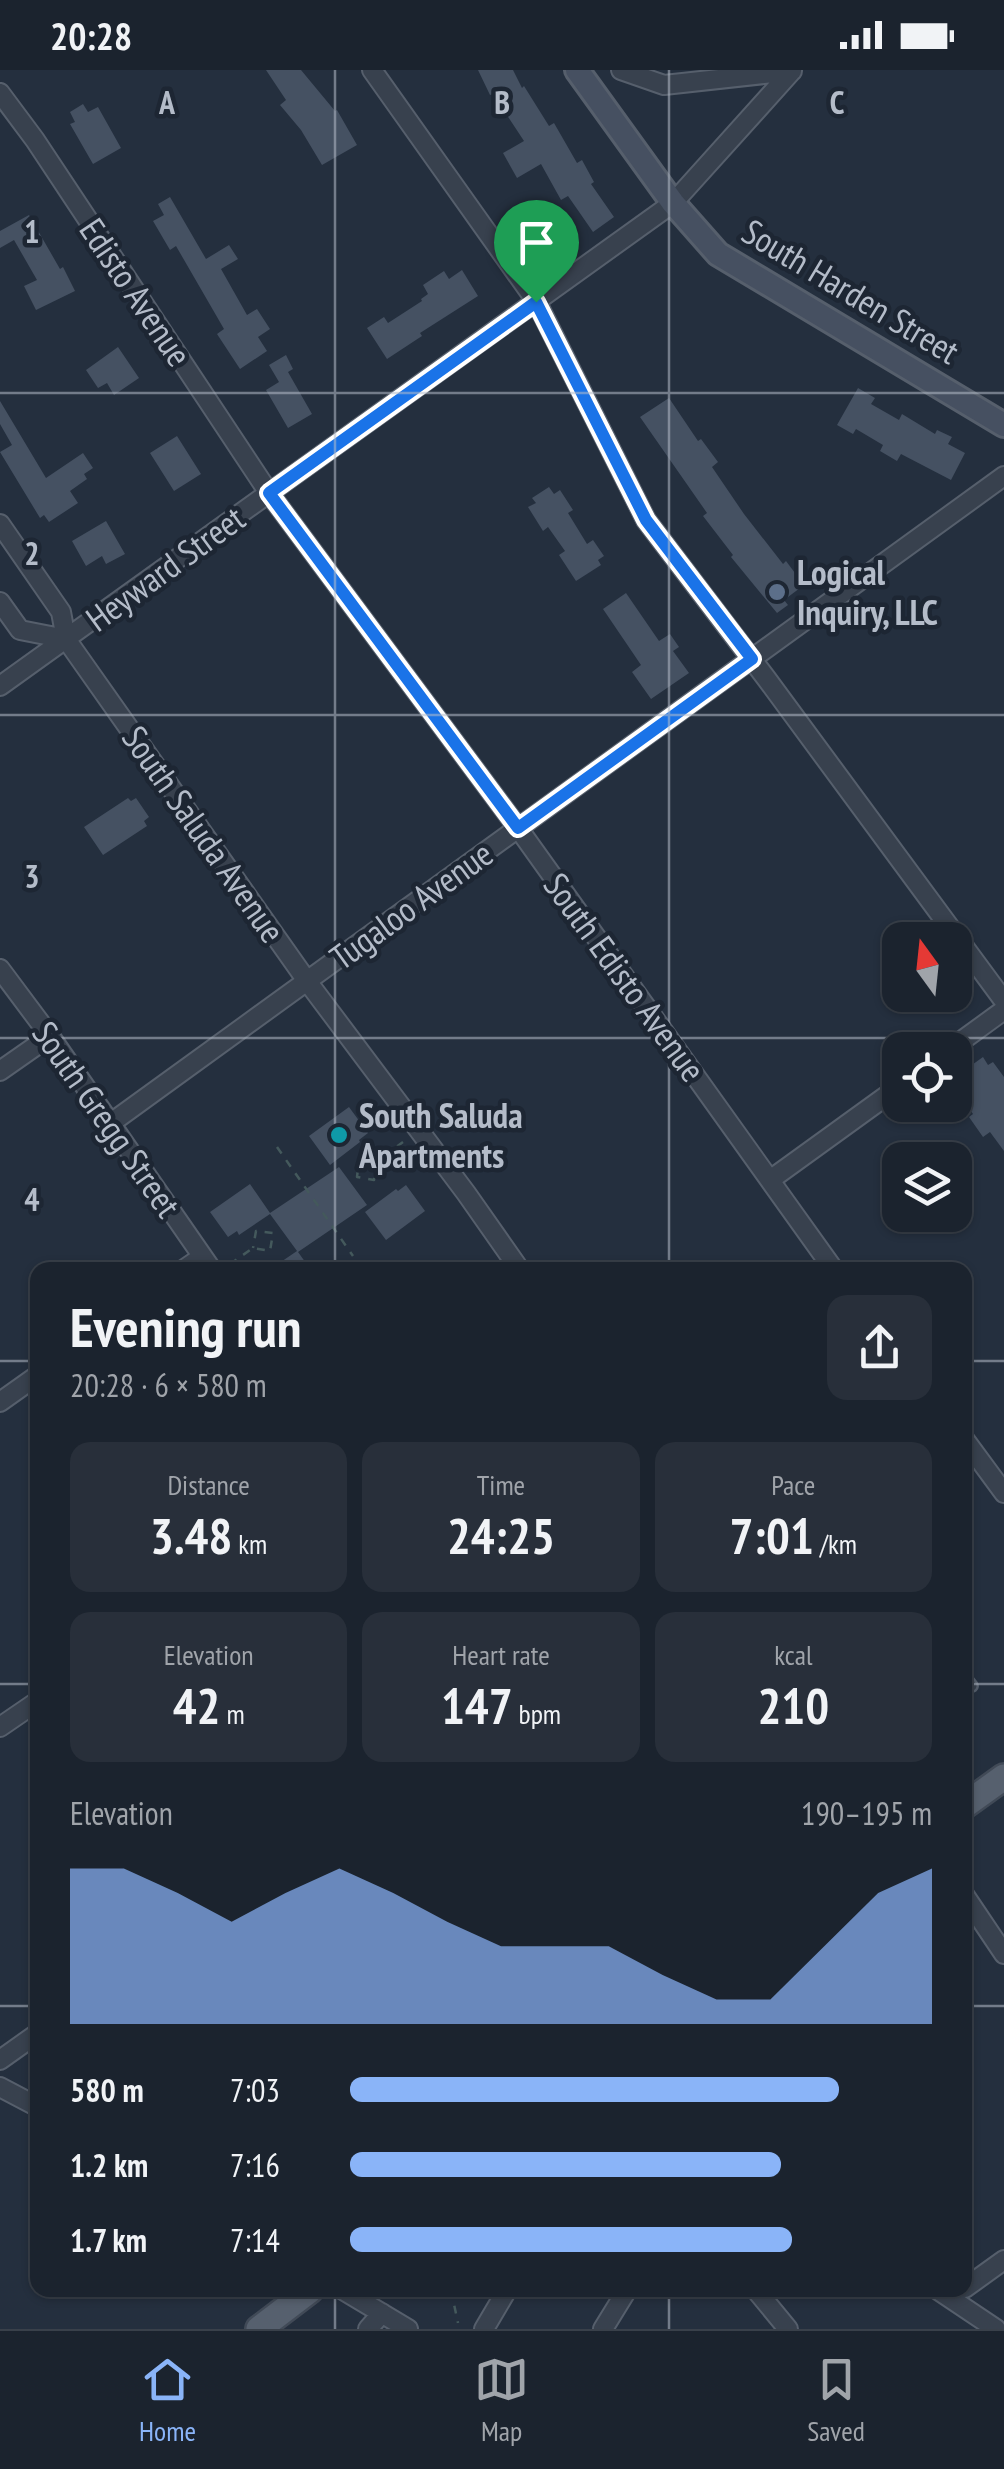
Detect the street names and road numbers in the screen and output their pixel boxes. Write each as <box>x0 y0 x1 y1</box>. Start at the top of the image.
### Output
street label: South Harden Street <box>734 208 968 374</box>
street label: Edisto Avenue <box>70 209 202 375</box>
street label: Heyward Street <box>76 495 254 641</box>
street label: South Saluda Avenue <box>112 717 296 951</box>
street label: Tugaloo Avenue <box>320 830 502 980</box>
street label: South Edisto Avenue <box>534 864 716 1090</box>
street label: South Gregg Street <box>23 1012 192 1226</box>

